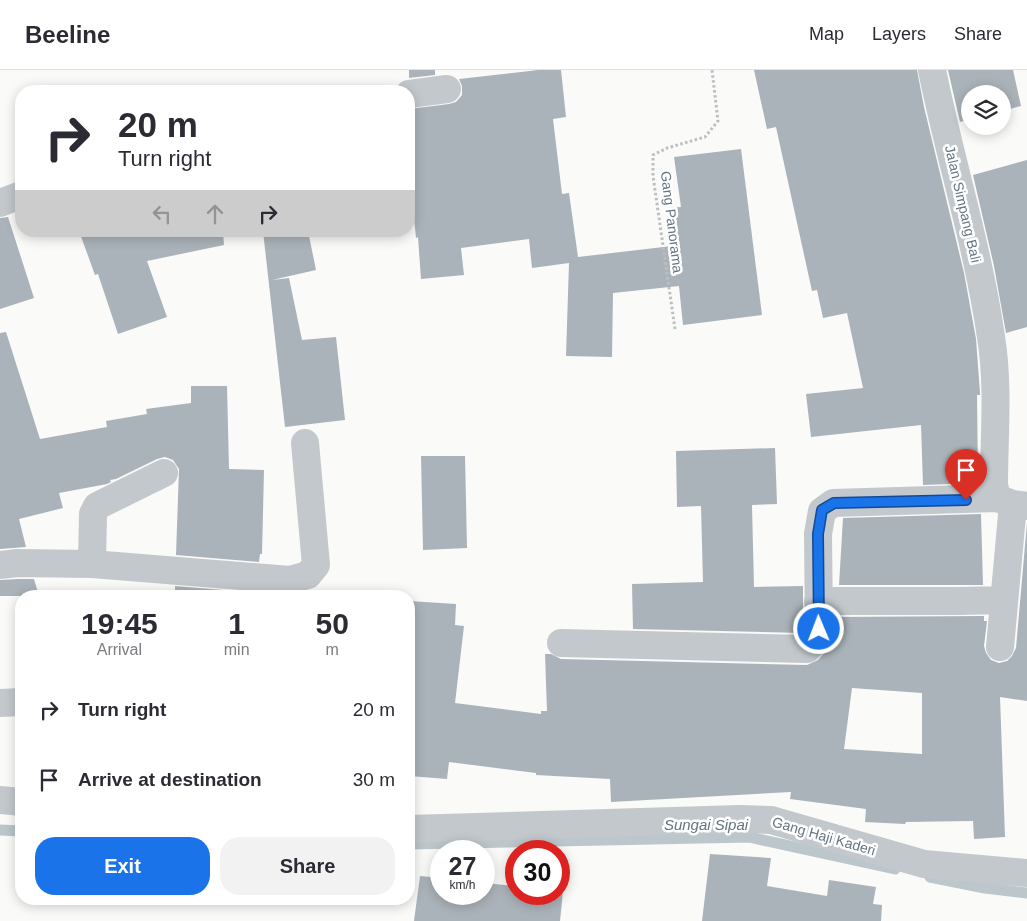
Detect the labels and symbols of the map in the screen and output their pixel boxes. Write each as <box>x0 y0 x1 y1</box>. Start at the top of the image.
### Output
street label: Jalan Simpang Bali <box>942 144 984 264</box>
street label: Gang Panorama <box>658 170 686 274</box>
pin <box>945 449 987 500</box>
position arrow <box>792 602 844 654</box>
street label: Gang Haji Kaderi <box>771 814 877 858</box>
water label: Sungai Sipai <box>664 816 749 833</box>
speed limit sign: 30 <box>505 840 570 905</box>

